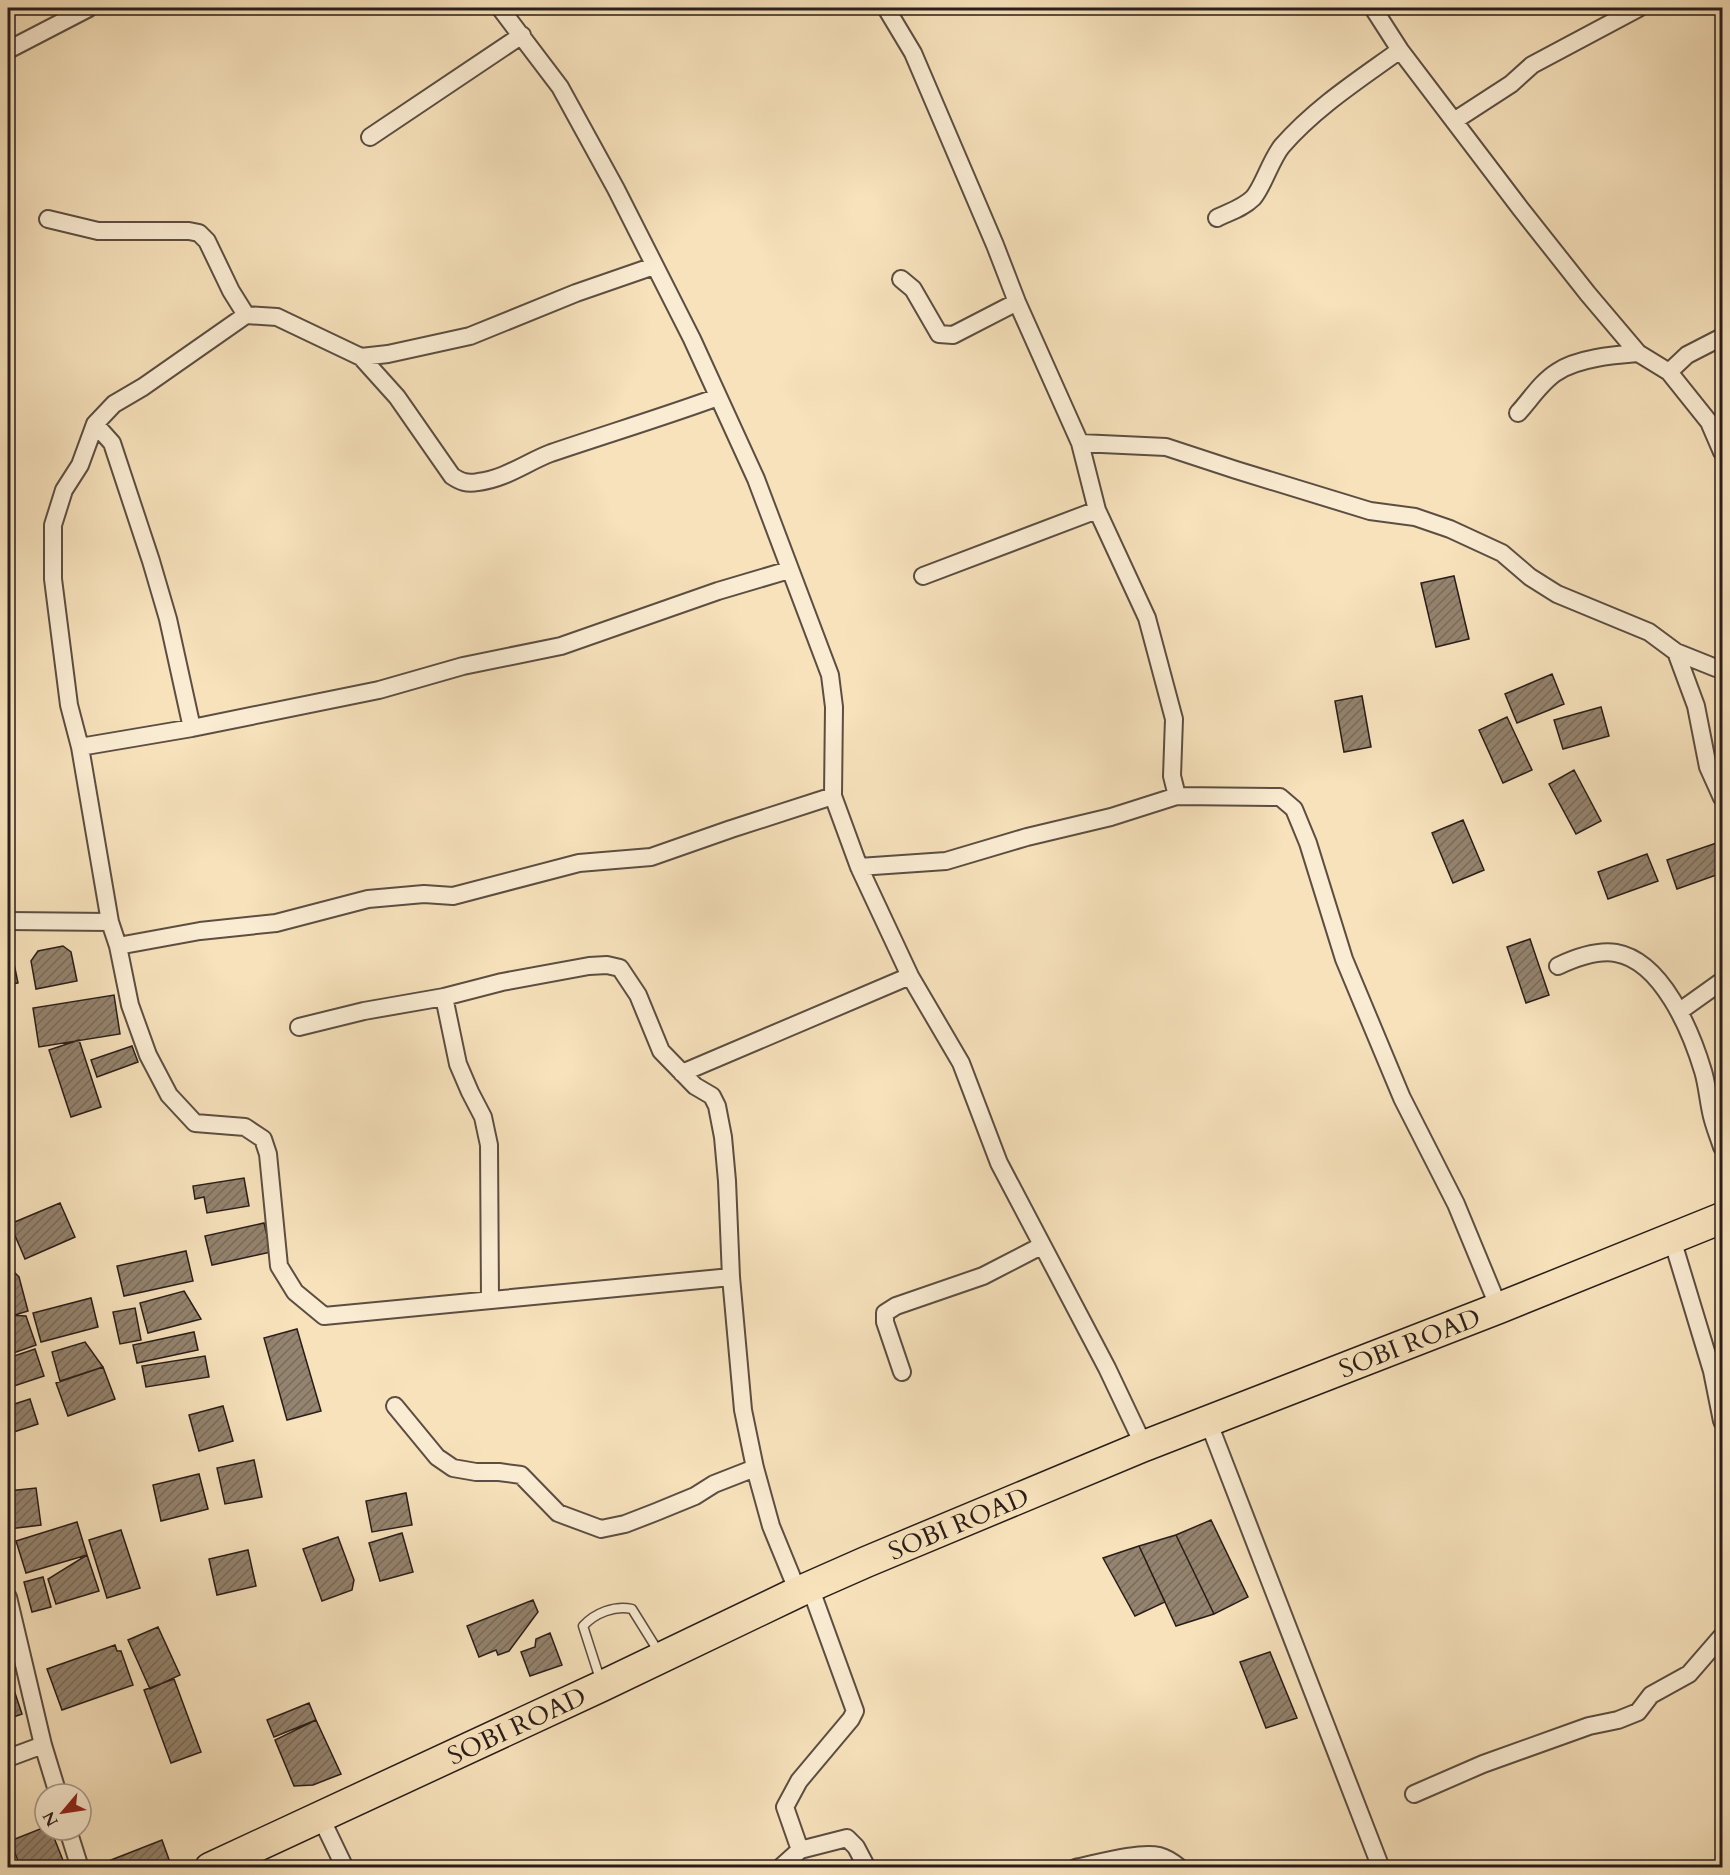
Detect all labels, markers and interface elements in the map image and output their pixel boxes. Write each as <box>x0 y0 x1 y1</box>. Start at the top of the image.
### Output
street label: SOBI ROAD <box>1334 1299 1485 1386</box>
street label: SOBI ROAD <box>883 1479 1034 1568</box>
street label: SOBI ROAD <box>442 1678 592 1773</box>
north arrow <box>33 1782 93 1842</box>
text: N <box>38 1807 64 1830</box>

